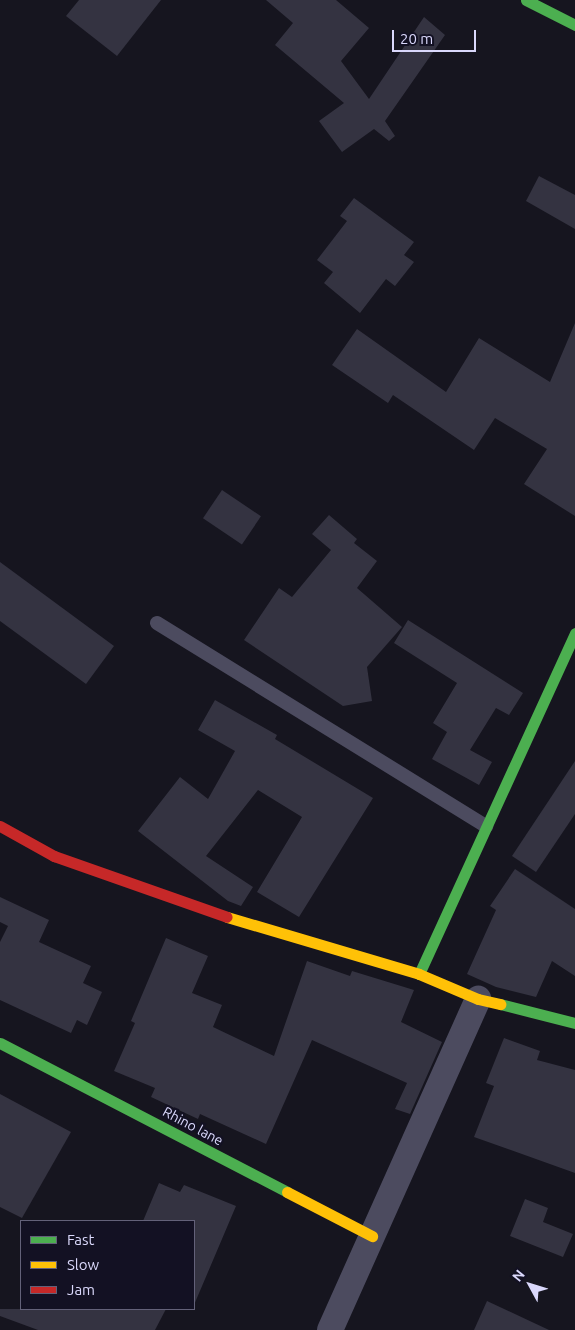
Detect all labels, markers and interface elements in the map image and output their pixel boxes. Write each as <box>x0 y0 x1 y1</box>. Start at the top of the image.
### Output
scale bar <box>395 20 479 52</box>
text: 20 m <box>400 30 433 47</box>
street label: Rhino lane <box>160 1103 226 1149</box>
legend <box>20 1220 195 1310</box>
text: Fast <box>67 1231 94 1248</box>
text: Slow <box>67 1256 99 1273</box>
north arrow <box>505 1260 555 1310</box>
text: N <box>509 1266 528 1285</box>
text: Jam <box>67 1281 95 1298</box>

